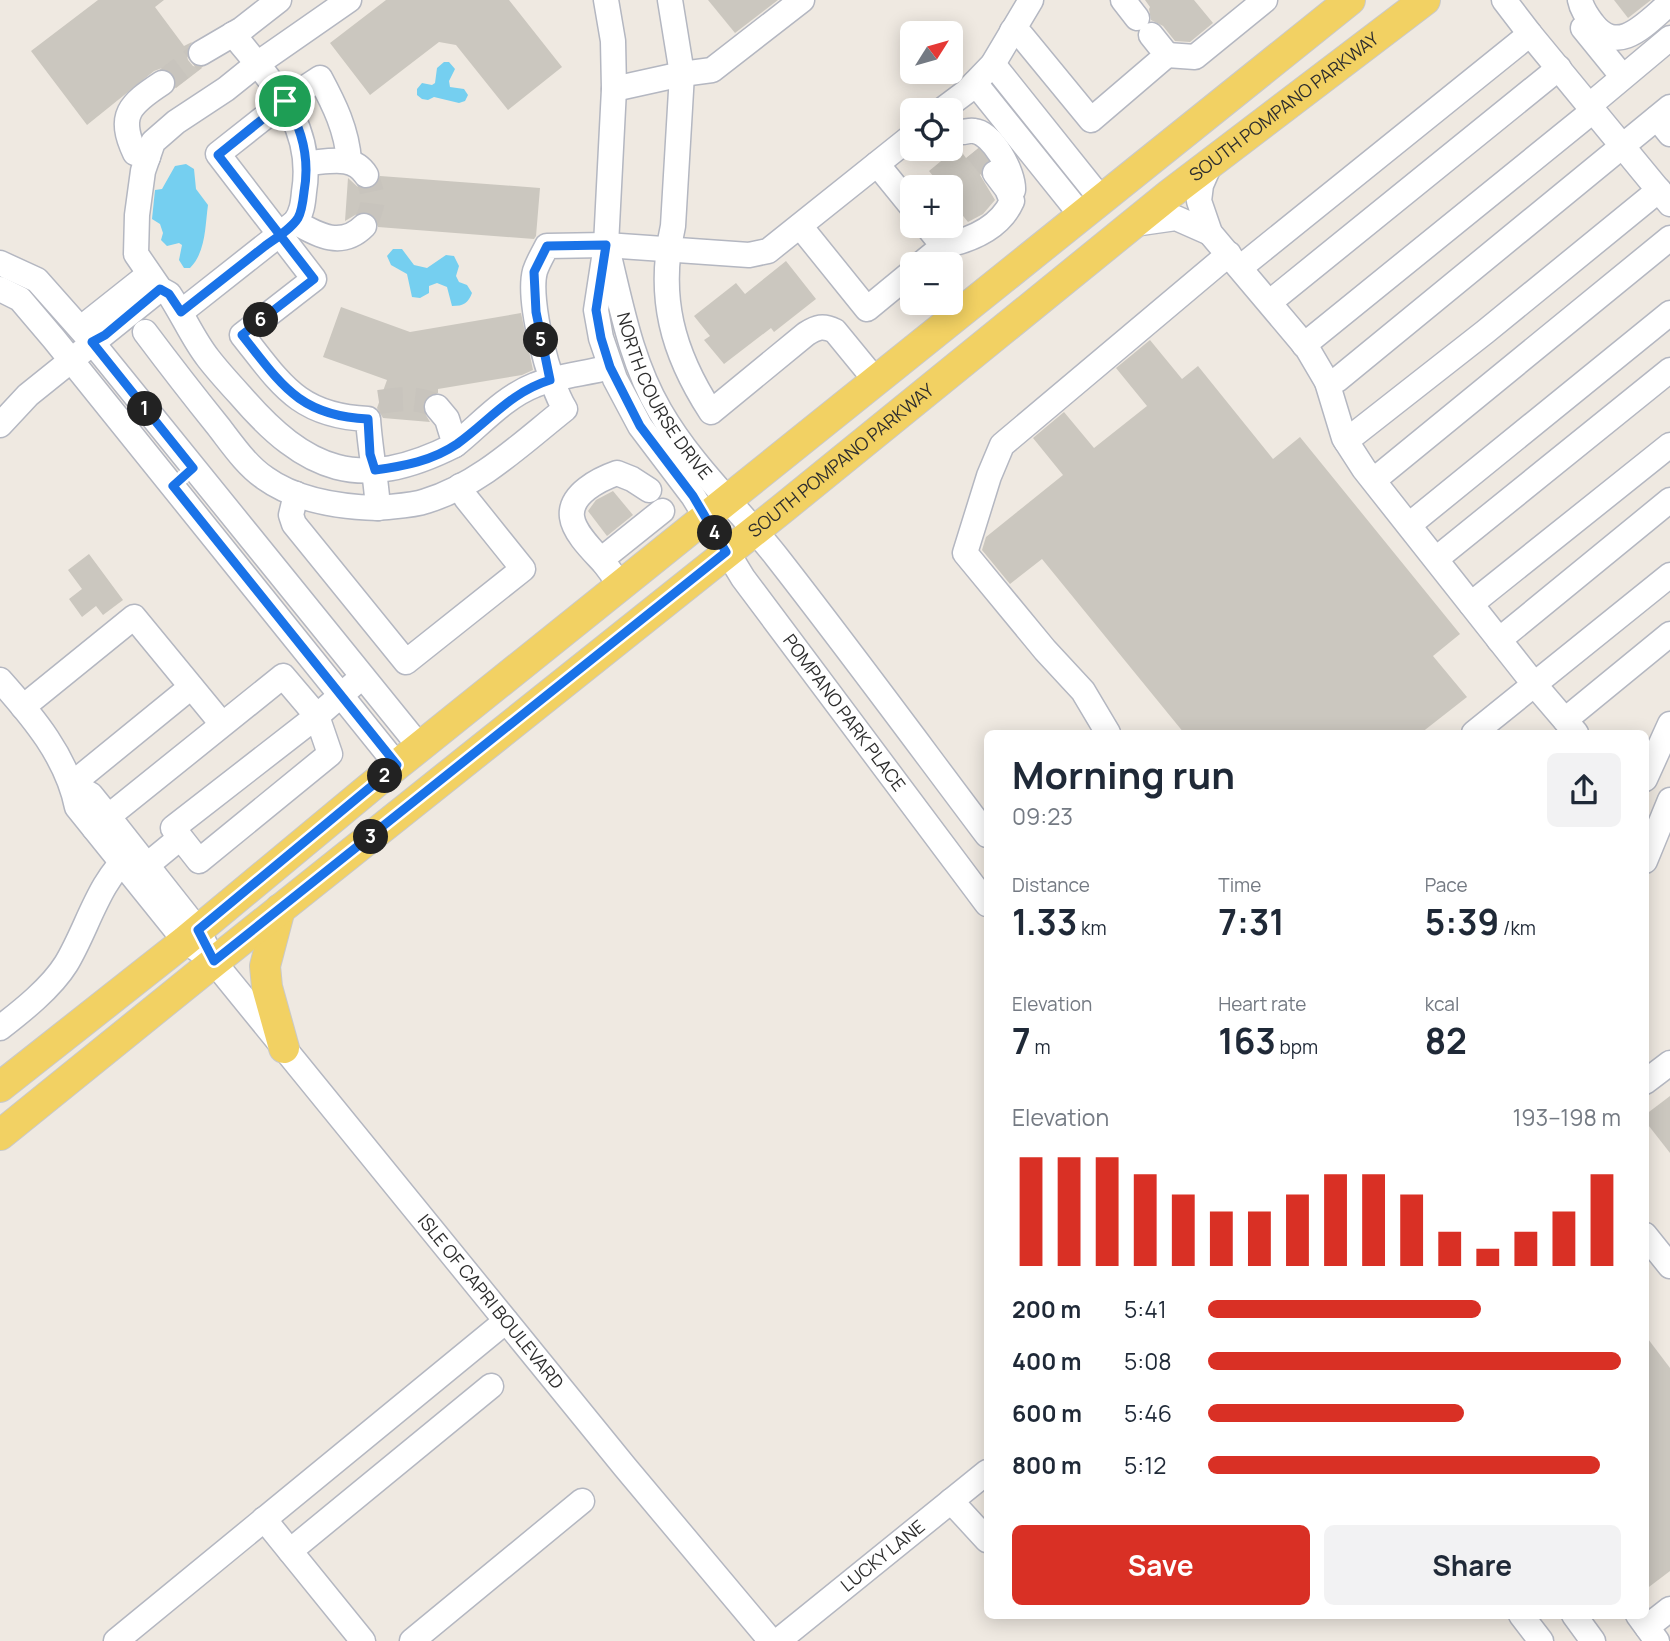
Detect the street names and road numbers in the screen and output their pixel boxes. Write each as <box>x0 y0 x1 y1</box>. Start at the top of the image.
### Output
street label: SOUTH POMPANO PARKWAY <box>1184 26 1384 186</box>
street label: NORTH COURSE DRIVE <box>612 310 718 484</box>
street label: SOUTH POMPANO PARKWAY <box>743 377 939 542</box>
street label: POMPANO PARK PLACE <box>778 629 911 796</box>
street label: ISLE OF CAPRI BOULEVARD <box>413 1209 570 1393</box>
street label: LUCKY LANE <box>835 1514 929 1597</box>

